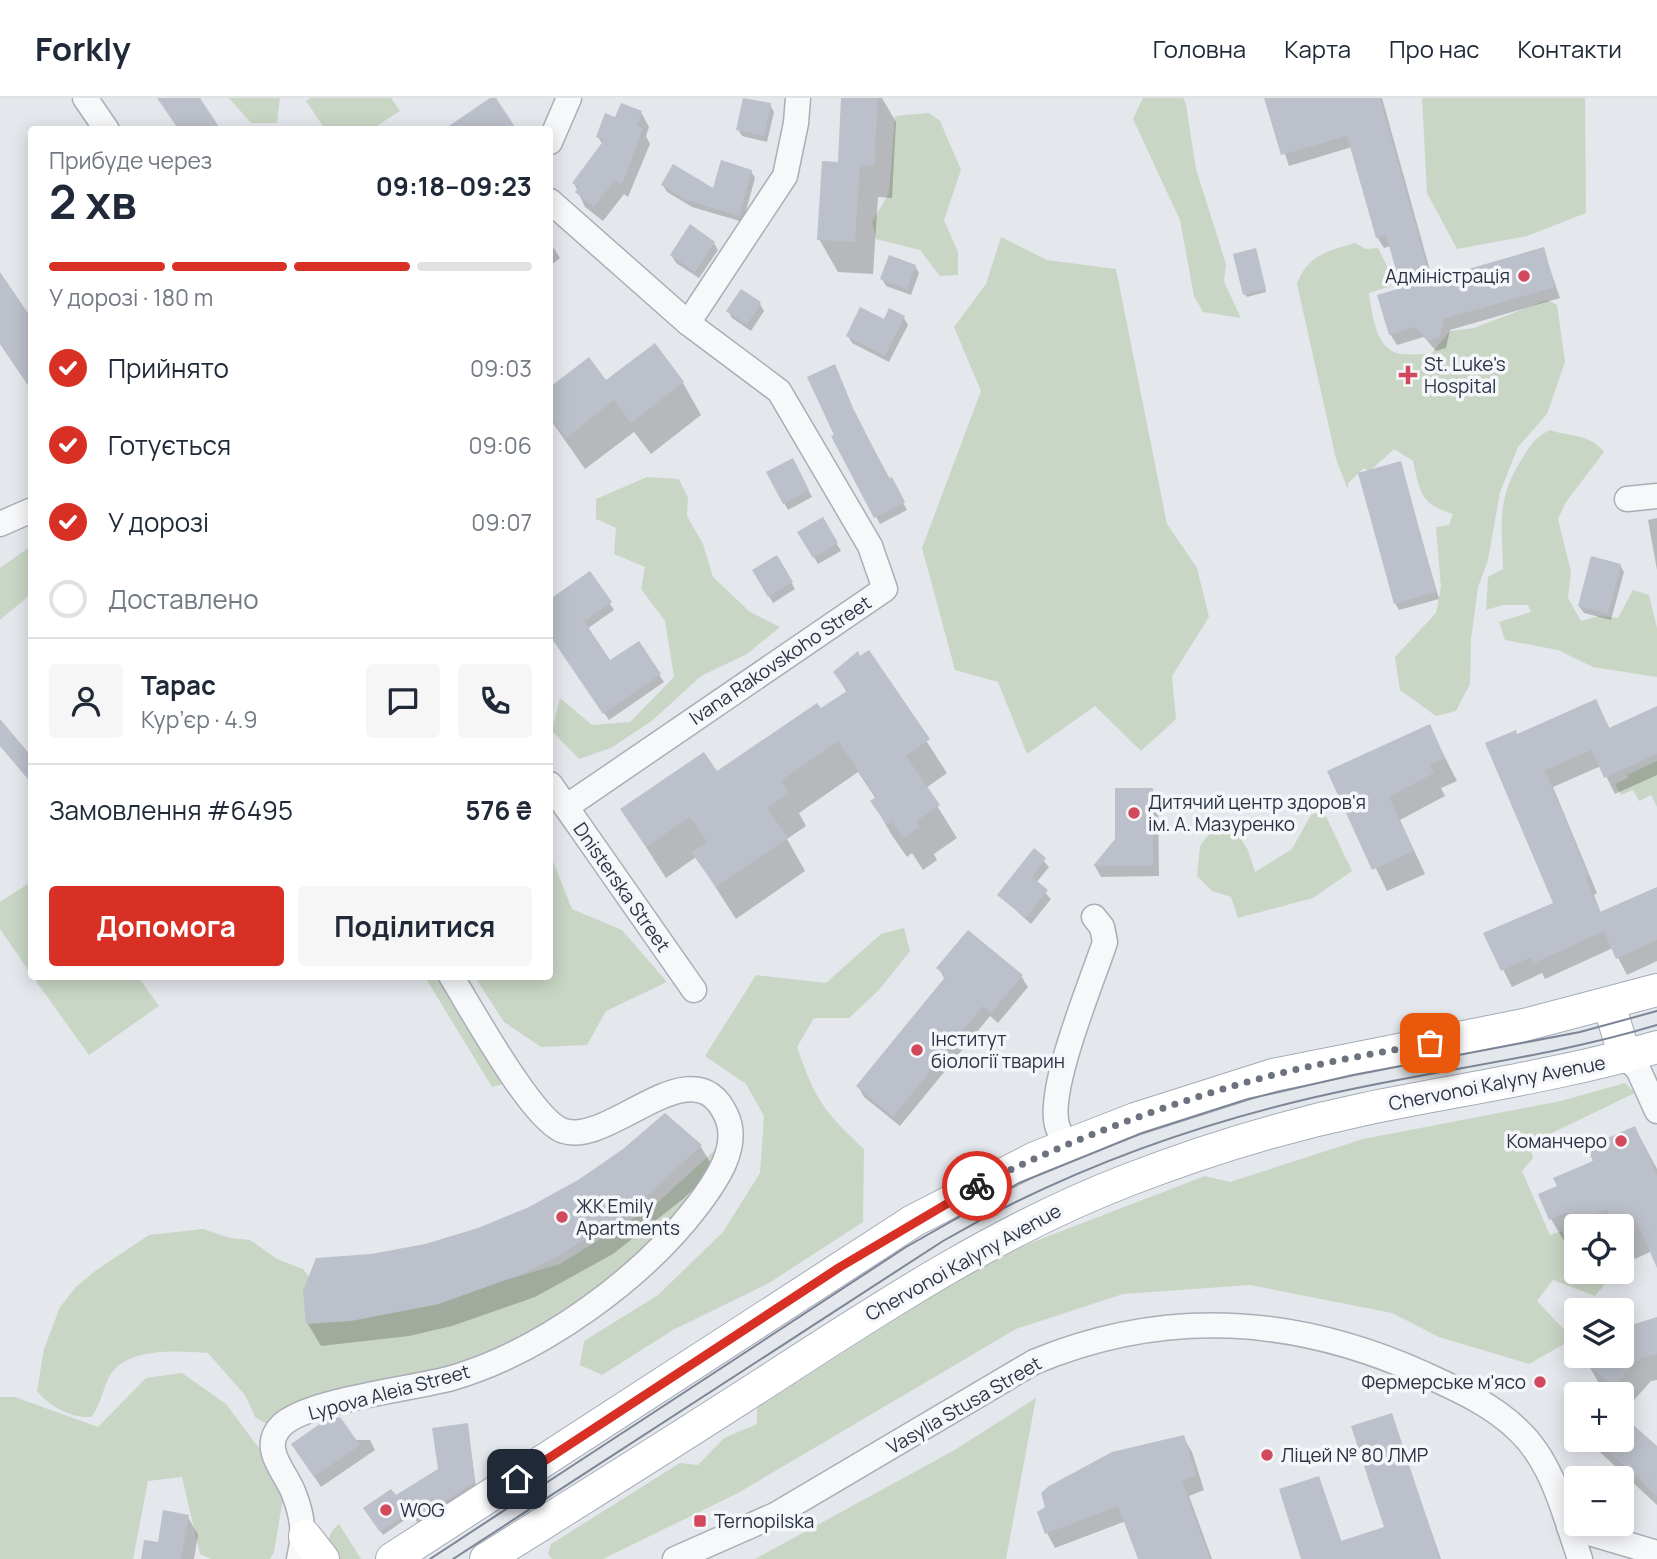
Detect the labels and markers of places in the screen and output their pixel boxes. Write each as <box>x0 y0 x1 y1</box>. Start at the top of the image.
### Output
place label: Адміністрація <box>1385 263 1510 289</box>
marker: Адміністрація <box>1516 268 1532 284</box>
place label: St. Luke's Hospital <box>1424 351 1506 399</box>
marker: St. Luke's Hospital <box>1398 365 1418 385</box>
place label: Дитячий центр здоров'я ім. А. Мазуренко <box>1148 789 1366 837</box>
marker: Дитячий центр здоров'я ім. А. Мазуренко <box>1126 805 1142 821</box>
pin <box>1400 1013 1460 1073</box>
place label: Інститут біології тварин <box>931 1026 1065 1074</box>
marker: Інститут біології тварин <box>909 1042 925 1058</box>
place label: Команчеро <box>1506 1128 1607 1154</box>
marker: Команчеро <box>1613 1133 1629 1149</box>
place label: ЖК Emily Apartments <box>576 1193 680 1241</box>
marker: ЖК Emily Apartments <box>554 1209 570 1225</box>
place label: Фермерське м'ясо <box>1361 1369 1526 1395</box>
marker: Фермерське м'ясо <box>1532 1374 1548 1390</box>
place label: Ліцей № 80 ЛМР <box>1281 1442 1428 1468</box>
marker: Ліцей № 80 ЛМР <box>1259 1447 1275 1463</box>
pin <box>487 1449 547 1509</box>
place label: WOG <box>400 1497 445 1523</box>
marker: WOG <box>378 1502 394 1518</box>
place label: Ternopilska <box>714 1508 814 1534</box>
marker: Ternopilska <box>692 1513 708 1529</box>

